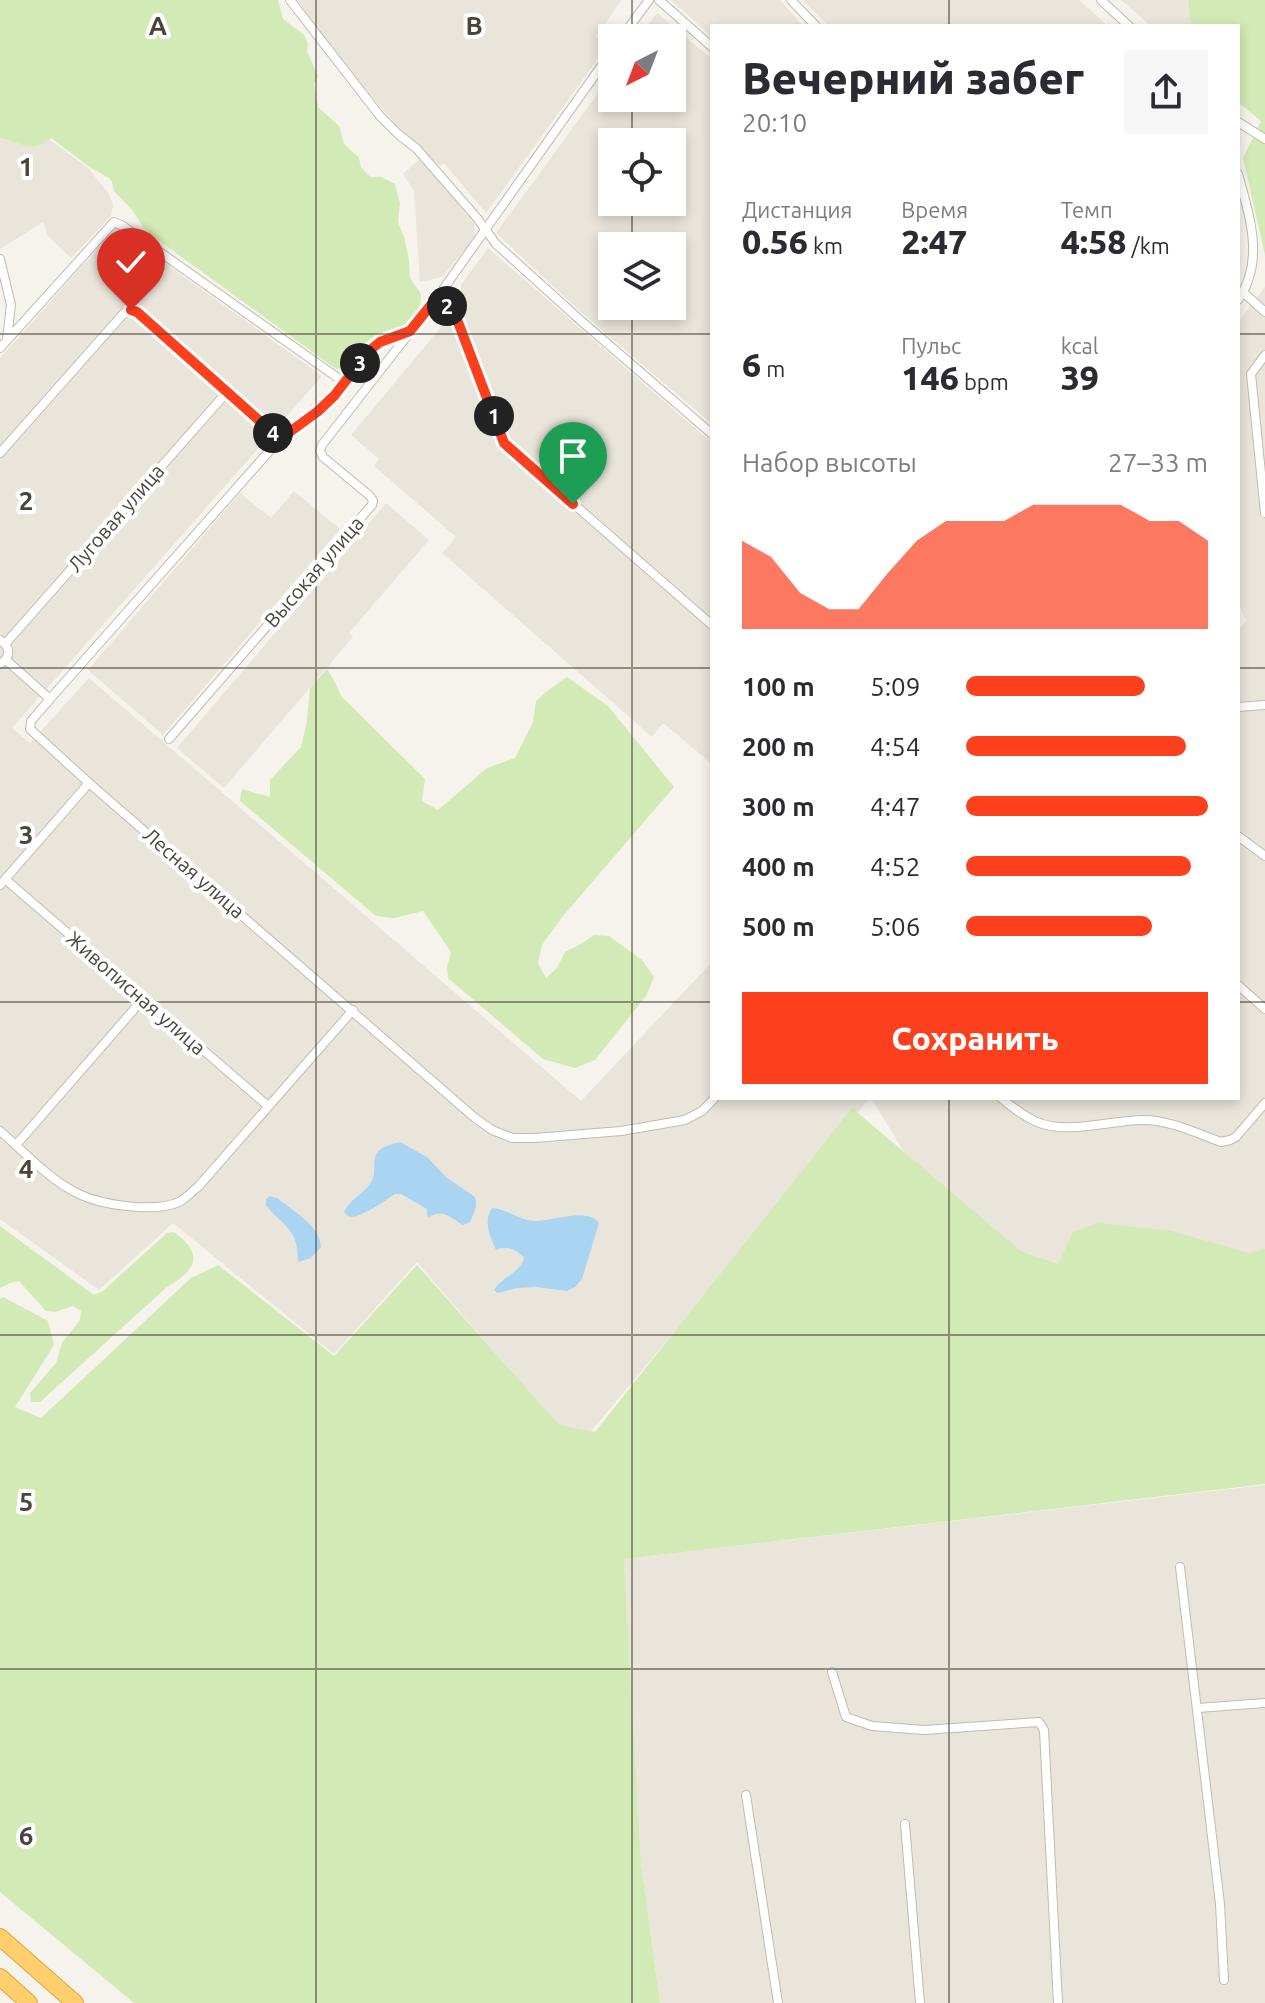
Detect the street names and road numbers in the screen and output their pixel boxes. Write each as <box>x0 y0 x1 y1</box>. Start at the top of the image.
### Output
street label: Луговая улица <box>63 459 168 576</box>
street label: Высокая улица <box>259 512 368 632</box>
street label: Лесная улица <box>139 823 250 923</box>
street label: Живописная улица <box>62 926 210 1059</box>

